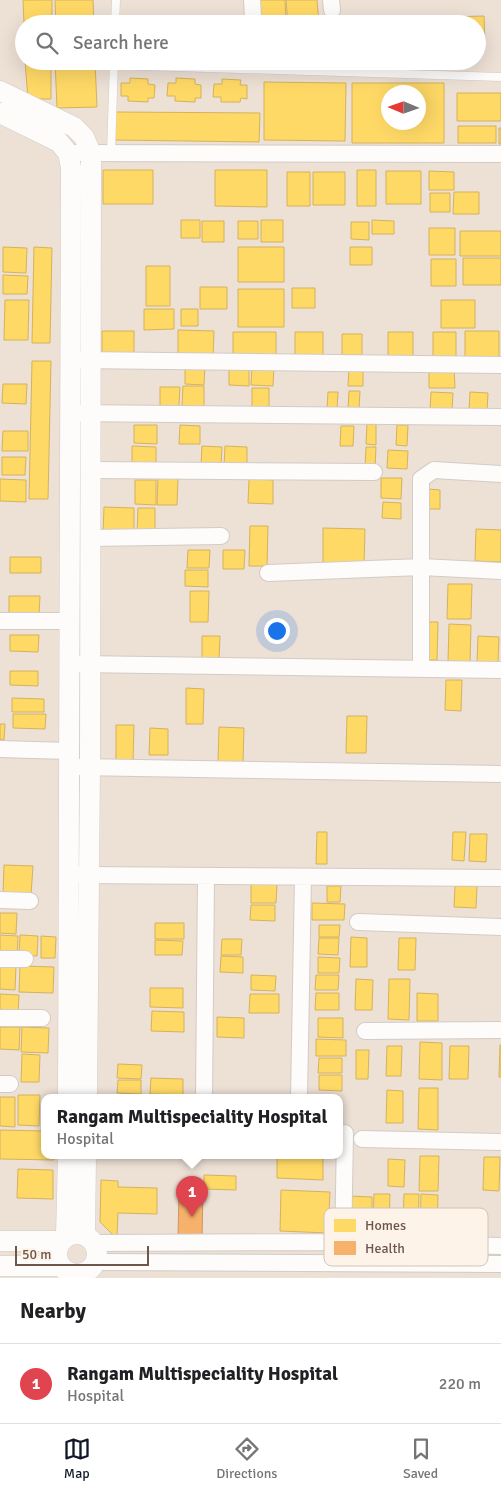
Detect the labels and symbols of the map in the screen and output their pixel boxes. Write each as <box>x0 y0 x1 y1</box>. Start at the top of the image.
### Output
north arrow <box>381 85 426 130</box>
your location <box>264 618 290 644</box>
pin: 1 <box>176 1176 208 1217</box>
legend <box>324 1208 488 1266</box>
text: Homes <box>365 1217 406 1234</box>
text: Health <box>365 1240 405 1257</box>
scale bar <box>15 1243 149 1266</box>

